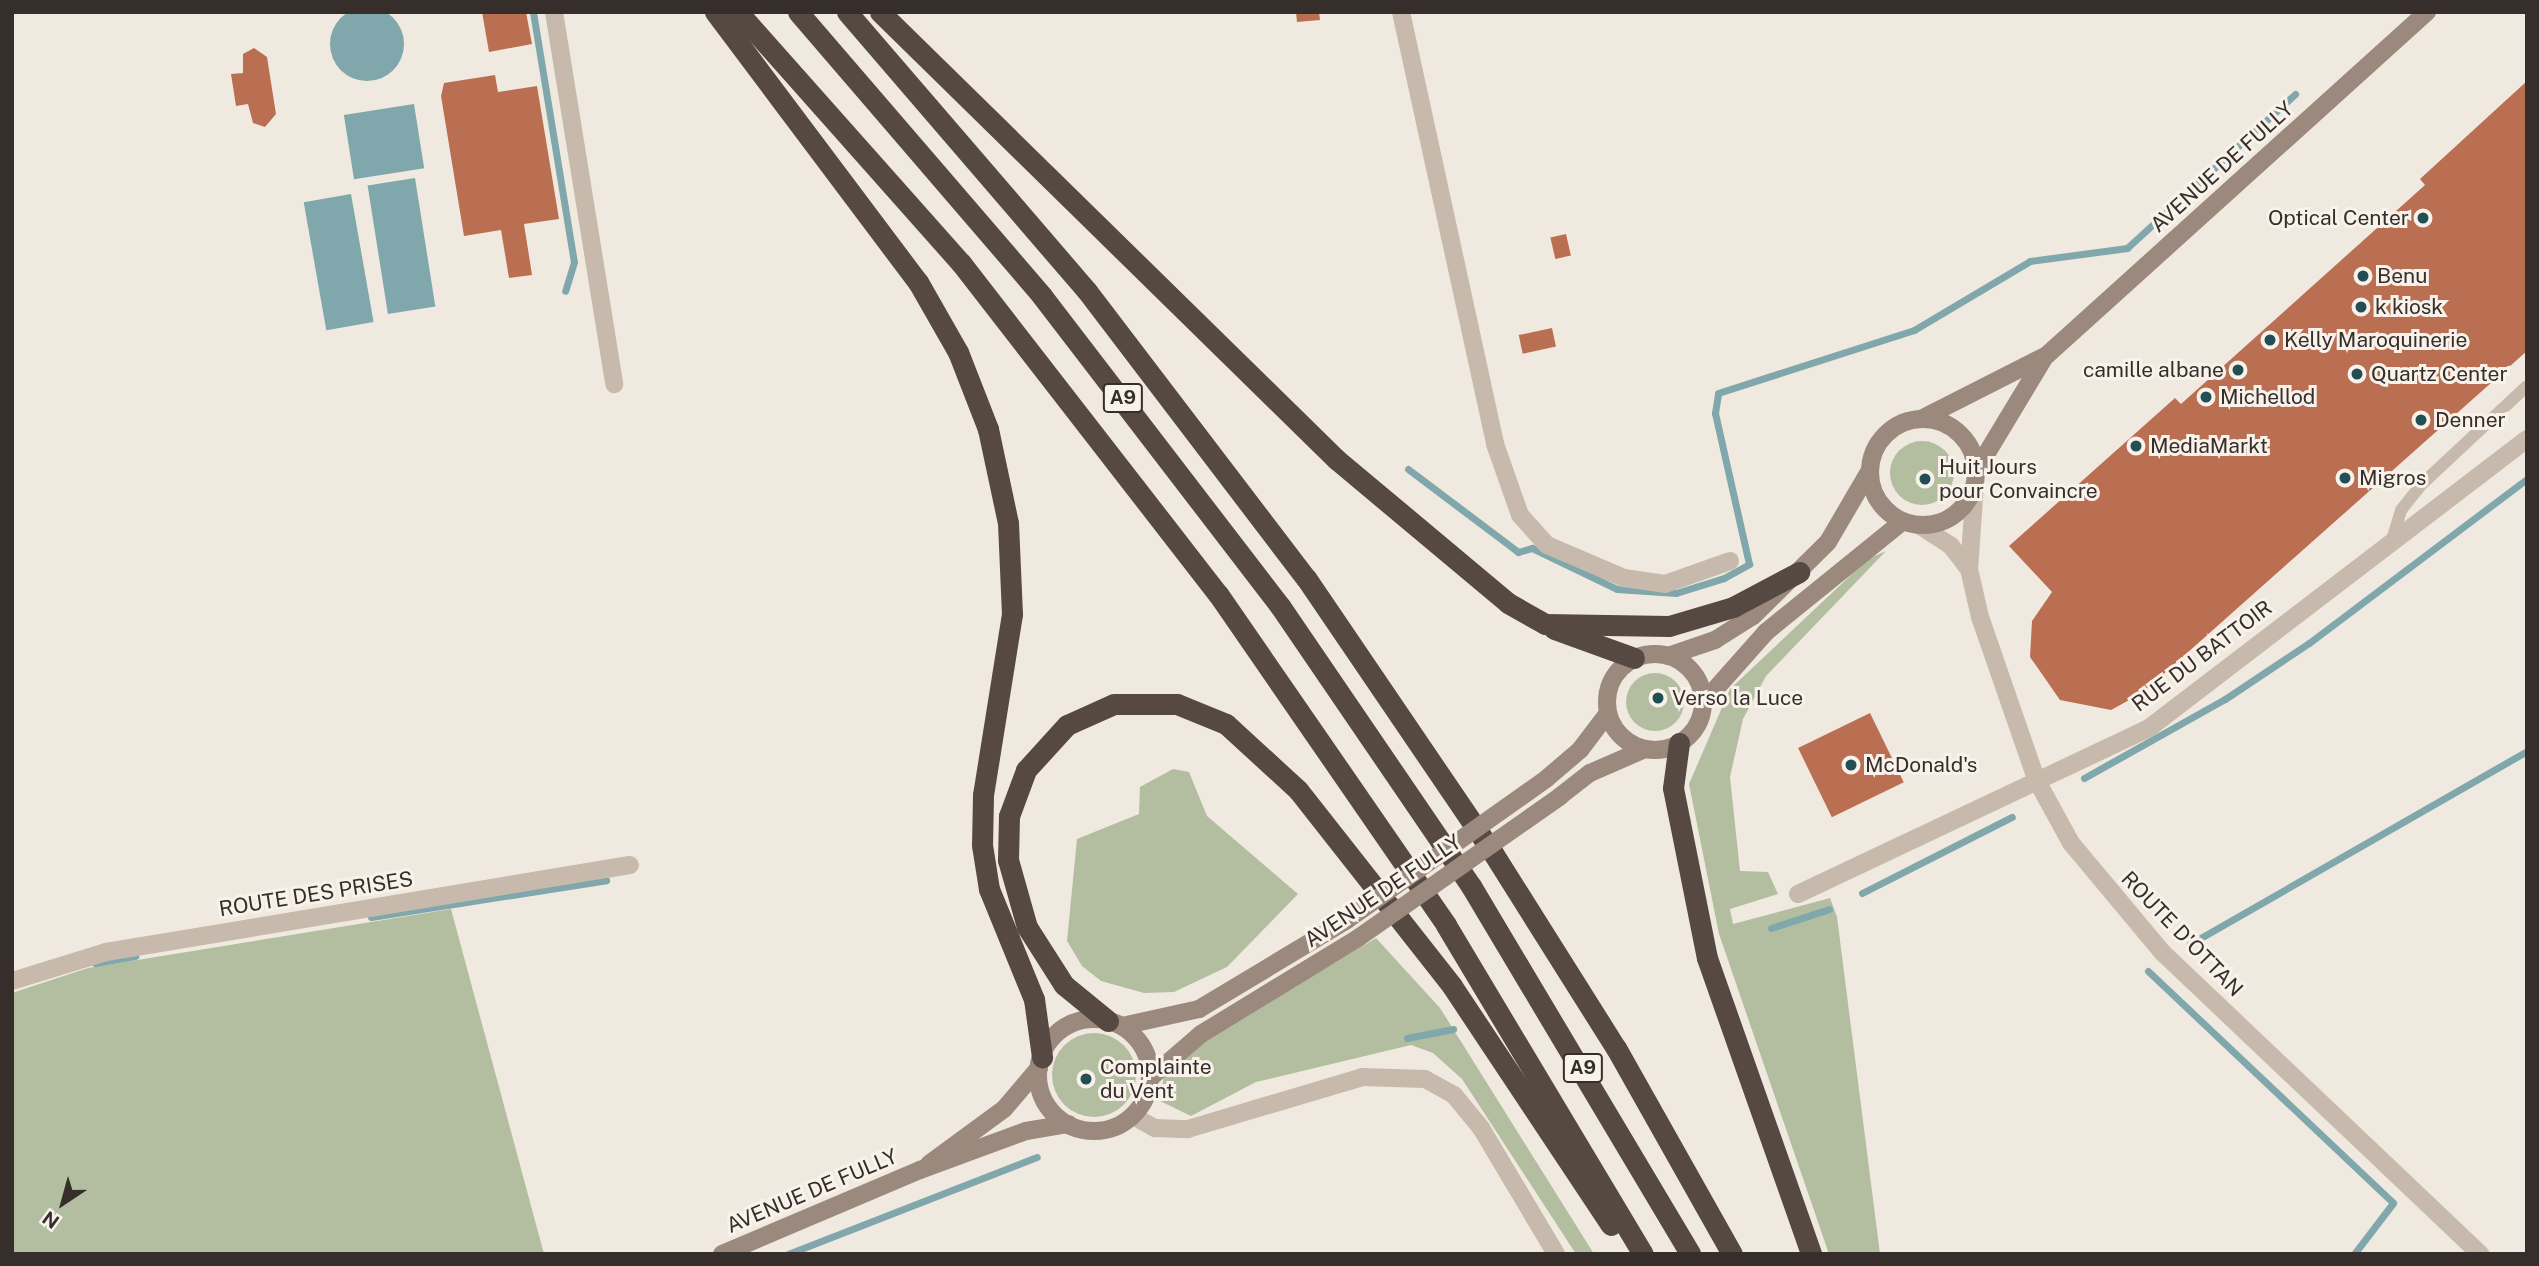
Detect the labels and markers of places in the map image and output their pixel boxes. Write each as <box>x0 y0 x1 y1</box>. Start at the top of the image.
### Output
place label: Optical Center <box>2268 205 2409 231</box>
marker: Optical Center <box>2415 210 2431 226</box>
place label: Benu <box>2377 263 2427 289</box>
marker: Benu <box>2355 268 2371 284</box>
place label: k kiosk <box>2375 294 2443 320</box>
marker: k kiosk <box>2353 299 2369 315</box>
place label: Kelly Maroquinerie <box>2284 327 2467 353</box>
marker: Kelly Maroquinerie <box>2262 332 2278 348</box>
place label: camille albane <box>2083 357 2224 383</box>
place label: Quartz Center <box>2371 361 2508 387</box>
marker: camille albane <box>2230 362 2246 378</box>
marker: Quartz Center <box>2349 366 2365 382</box>
place label: Michellod <box>2220 384 2315 410</box>
marker: Michellod <box>2198 389 2214 405</box>
place label: Denner <box>2435 407 2506 433</box>
marker: Denner <box>2413 412 2429 428</box>
place label: MediaMarkt <box>2150 433 2268 459</box>
marker: MediaMarkt <box>2128 438 2144 454</box>
place label: Huit Jours pour Convaincre <box>1939 454 2098 504</box>
place label: Migros <box>2359 465 2426 491</box>
marker: Migros <box>2337 470 2353 486</box>
marker: Huit Jours pour Convaincre <box>1917 471 1933 487</box>
place label: Verso la Luce <box>1672 685 1803 711</box>
marker: Verso la Luce <box>1650 690 1666 706</box>
place label: McDonald's <box>1865 752 1977 778</box>
marker: McDonald's <box>1843 757 1859 773</box>
place label: Complainte du Vent <box>1100 1054 1212 1104</box>
marker: Complainte du Vent <box>1078 1071 1094 1087</box>

